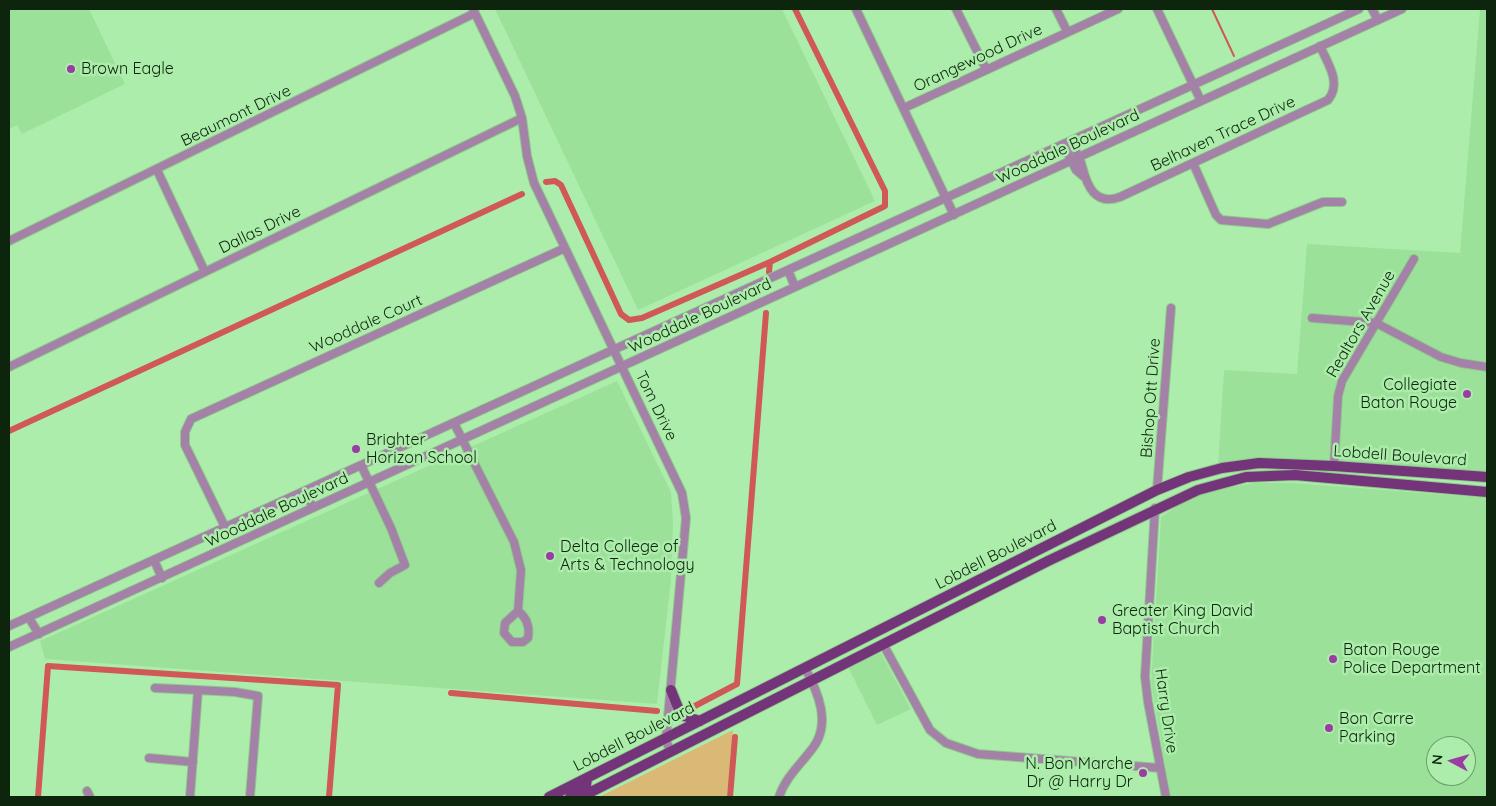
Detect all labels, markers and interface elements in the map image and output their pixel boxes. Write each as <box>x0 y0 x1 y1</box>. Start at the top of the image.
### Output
street label: Orangewood Drive <box>911 20 1045 96</box>
place label: Brown Eagle <box>81 59 174 79</box>
marker: Brown Eagle <box>65 63 77 75</box>
street label: Beaumont Drive <box>178 81 294 151</box>
street label: Belhaven Trace Drive <box>1148 92 1298 176</box>
street label: Wooddale Boulevard <box>993 105 1143 189</box>
street label: Dallas Drive <box>216 202 304 258</box>
street label: Realtors Avenue <box>1322 267 1400 381</box>
street label: Wooddale Boulevard <box>625 274 775 358</box>
street label: Wooddale Court <box>307 291 425 357</box>
street label: Bishop Ott Drive <box>1137 337 1165 459</box>
street label: Tom Drive <box>631 368 681 444</box>
place label: Collegiate Baton Rouge <box>1360 375 1457 413</box>
marker: Collegiate Baton Rouge <box>1461 388 1473 400</box>
place label: Brighter Horizon School <box>366 430 477 468</box>
street label: Lobdell Boulevard <box>1333 442 1467 470</box>
marker: Brighter Horizon School <box>350 443 362 455</box>
street label: Wooddale Boulevard <box>202 468 352 552</box>
street label: Lobdell Boulevard <box>932 516 1060 594</box>
place label: Delta College of Arts & Technology <box>560 537 695 575</box>
marker: Delta College of Arts & Technology <box>544 550 556 562</box>
place label: Greater King David Baptist Church <box>1112 601 1253 639</box>
marker: Greater King David Baptist Church <box>1096 614 1108 626</box>
place label: Baton Rouge Police Department <box>1343 640 1481 678</box>
marker: Baton Rouge Police Department <box>1327 653 1339 665</box>
street label: Harry Drive <box>1151 667 1181 755</box>
street label: Lobdell Boulevard <box>570 698 698 776</box>
place label: Bon Carre Parking <box>1339 709 1414 747</box>
marker: Bon Carre Parking <box>1323 722 1335 734</box>
north arrow <box>1426 736 1476 786</box>
text: N <box>1428 753 1447 766</box>
place label: N. Bon Marche Dr @ Harry Dr <box>1025 754 1133 792</box>
marker: N. Bon Marche Dr @ Harry Dr <box>1137 767 1149 779</box>

